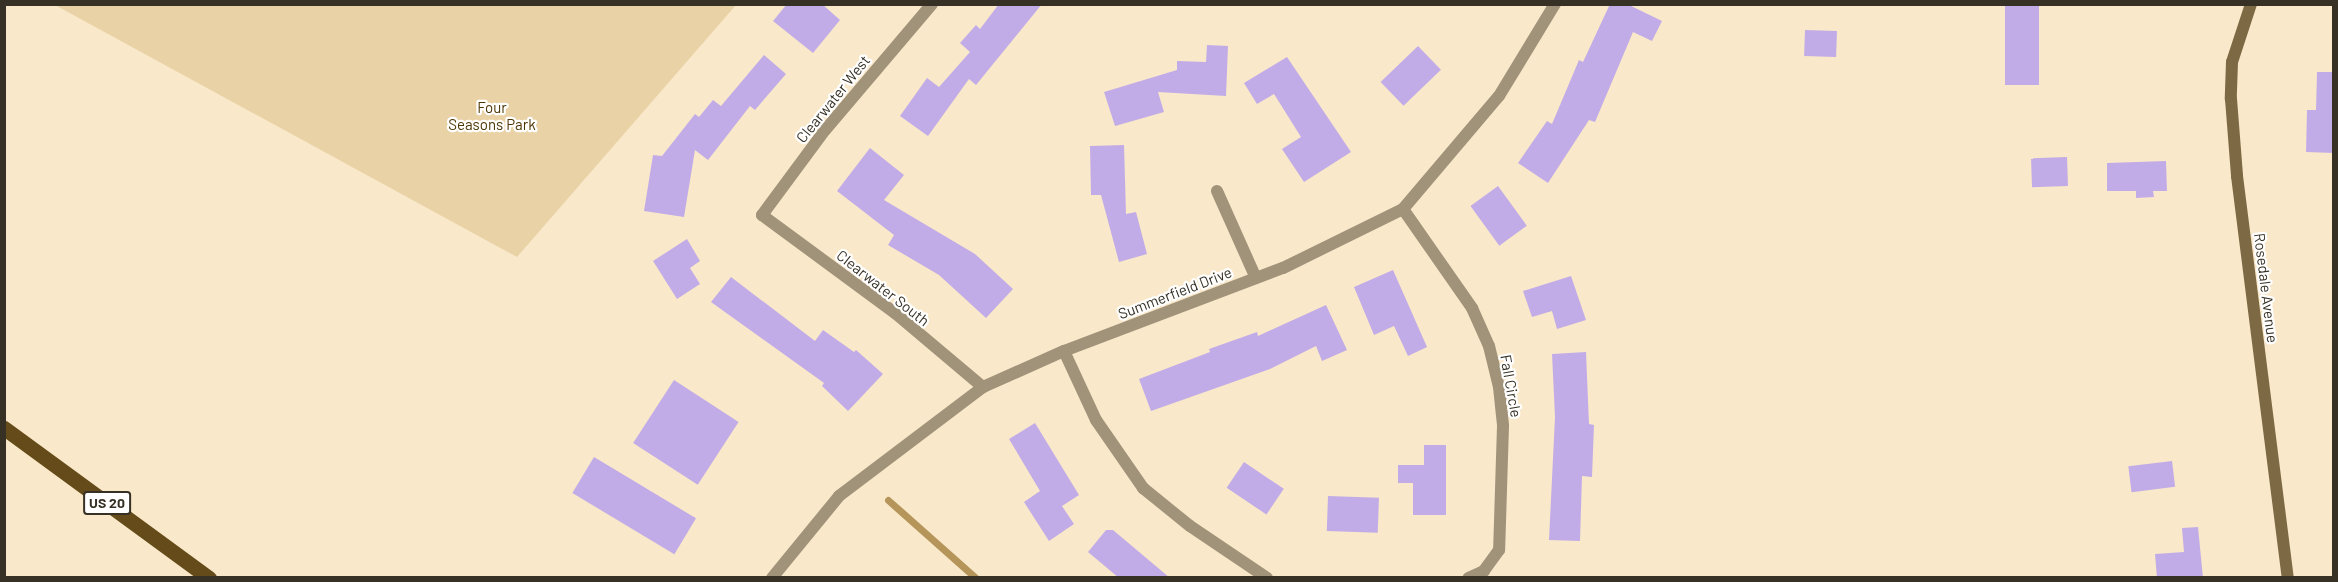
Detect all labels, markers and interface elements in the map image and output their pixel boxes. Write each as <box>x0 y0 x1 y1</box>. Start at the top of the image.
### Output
street label: Clearwater West <box>792 52 874 146</box>
park label: Four Seasons Park <box>448 98 536 133</box>
street label: Rosedale Avenue <box>2250 232 2282 344</box>
street label: Clearwater South <box>833 246 933 330</box>
street label: Summerfield Drive <box>1116 263 1234 323</box>
street label: Fall Circle <box>1497 353 1525 419</box>
road number: US 20 <box>83 492 131 514</box>

